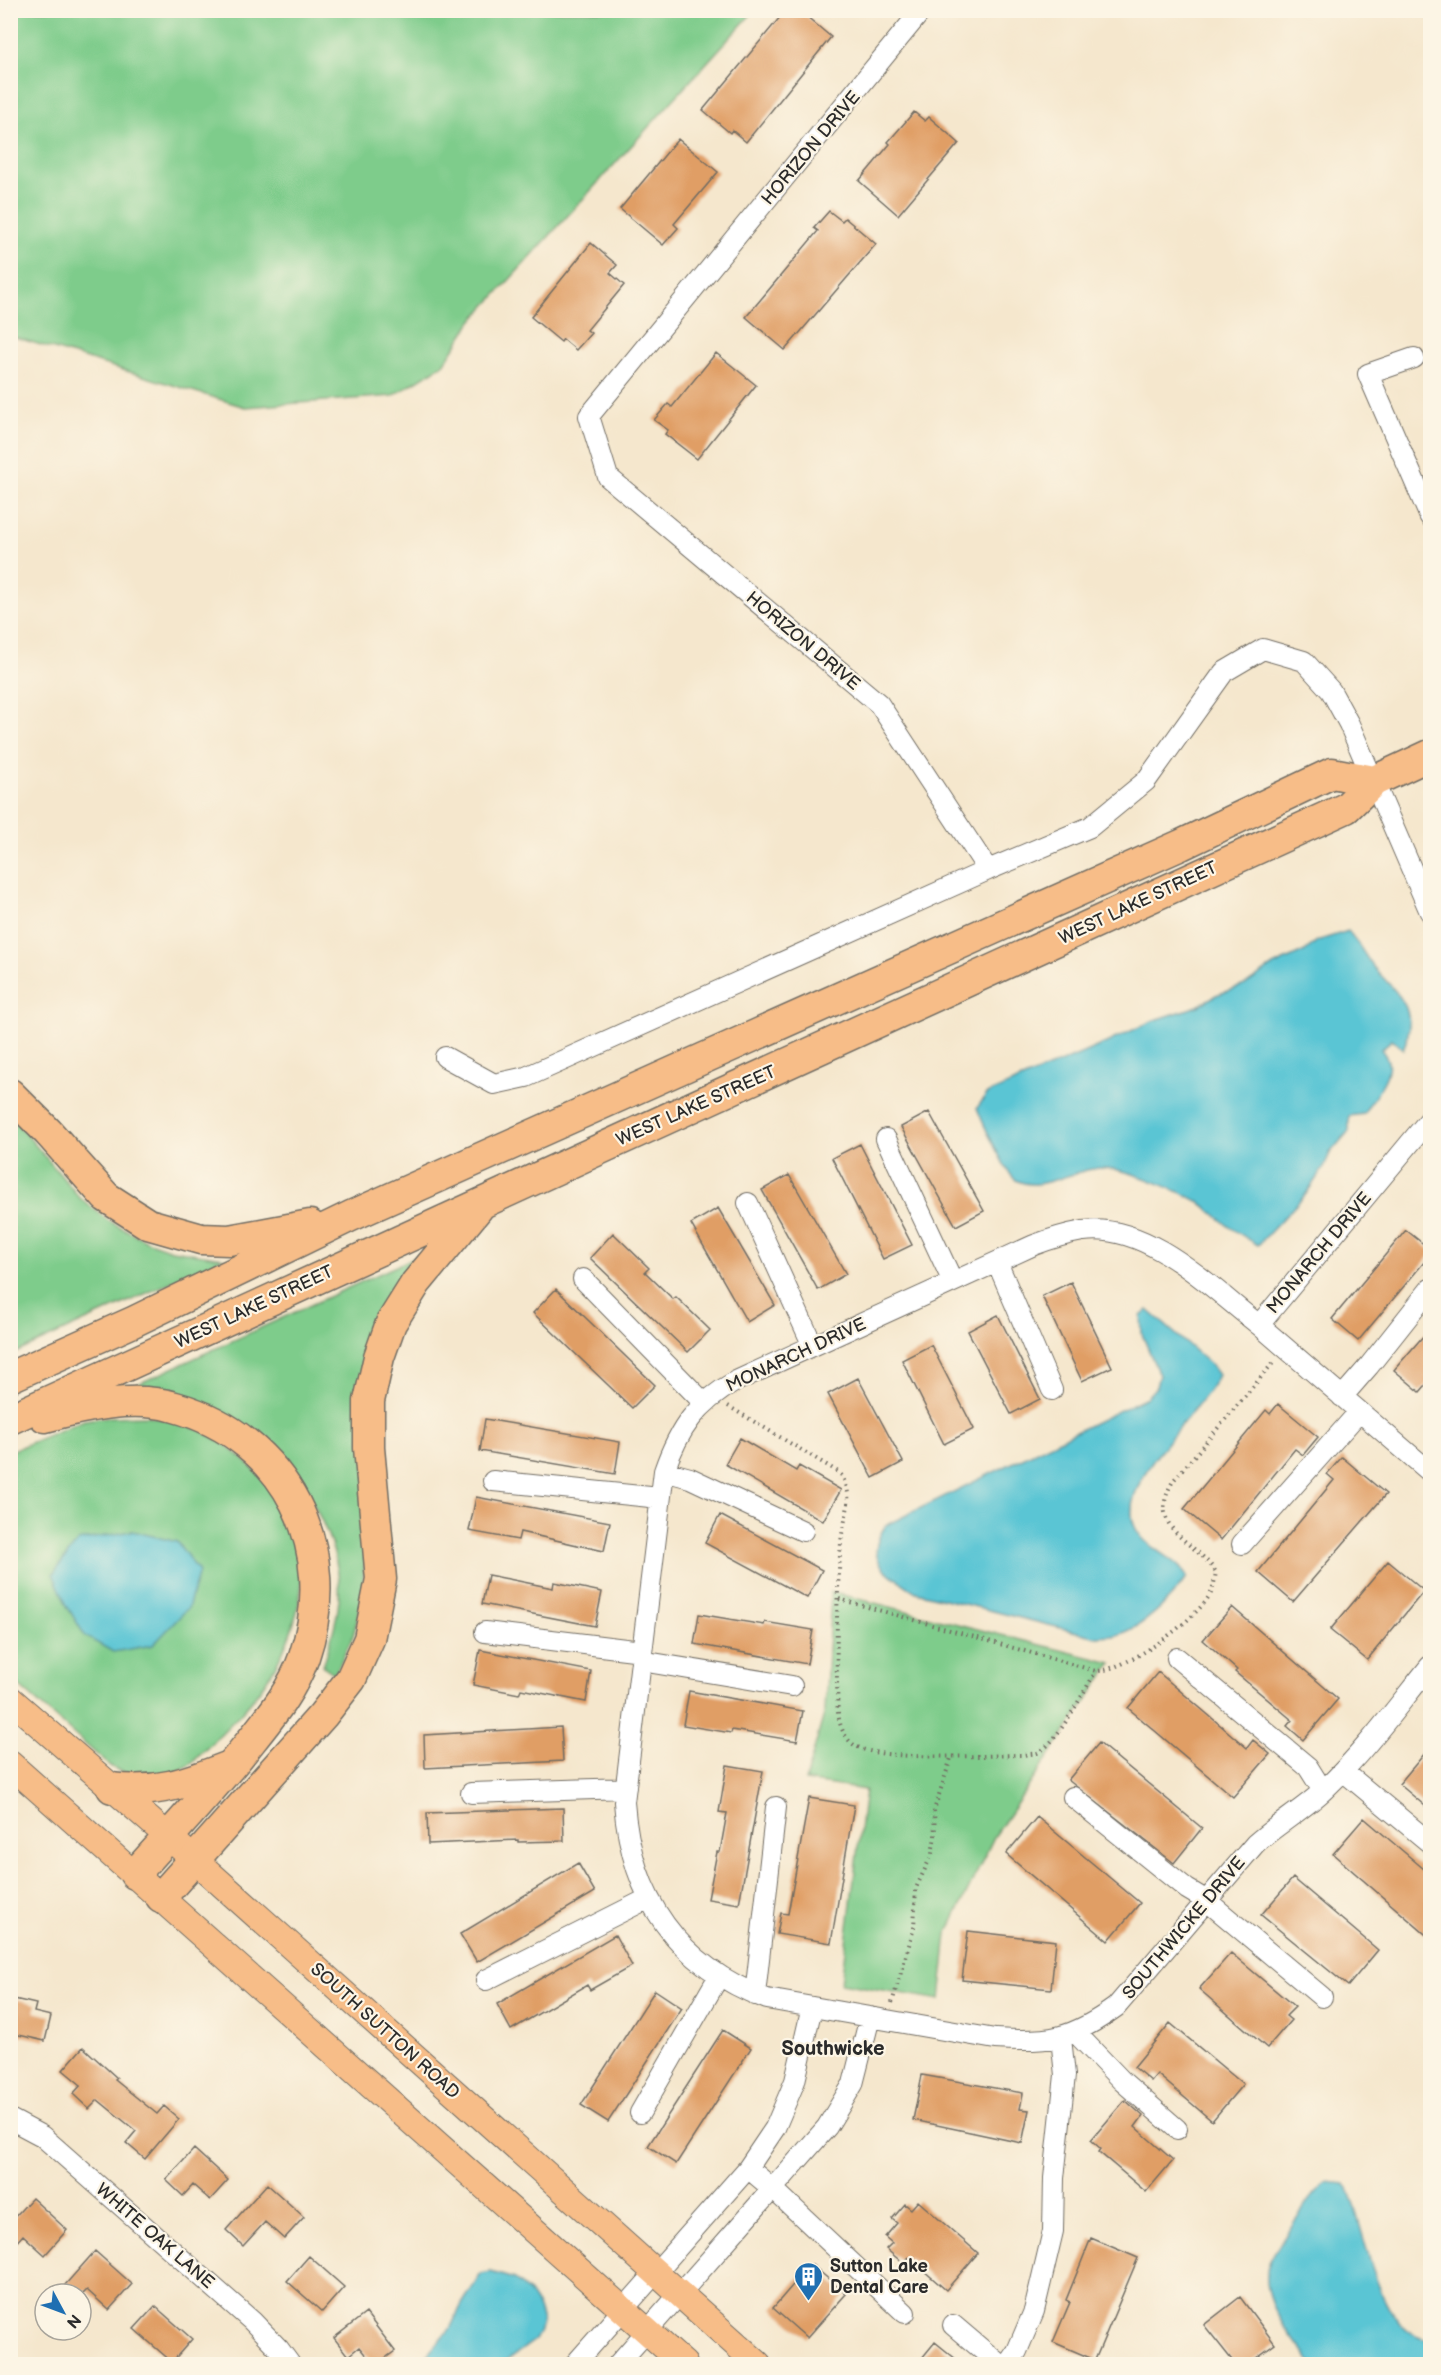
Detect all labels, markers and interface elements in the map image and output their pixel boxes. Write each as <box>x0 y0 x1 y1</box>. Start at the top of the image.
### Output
street label: HORIZON DRIVE <box>757 87 865 209</box>
street label: HORIZON DRIVE <box>742 587 864 695</box>
street label: WEST LAKE STREET <box>1055 857 1221 949</box>
street label: WEST LAKE STREET <box>613 1061 779 1151</box>
street label: MONARCH DRIVE <box>1262 1188 1376 1318</box>
street label: WEST LAKE STREET <box>171 1261 337 1353</box>
street label: MONARCH DRIVE <box>723 1313 869 1397</box>
street label: SOUTHWICKE DRIVE <box>1118 1852 1250 2004</box>
street label: SOUTH SUTTON ROAD <box>306 1959 464 2103</box>
district label: Southwicke <box>782 2037 884 2061</box>
street label: WHITE OAK LANE <box>91 2179 219 2293</box>
place label: Sutton Lake Dental Care <box>830 2256 929 2298</box>
building icon: Sutton Lake Dental Care <box>793 2260 825 2302</box>
north arrow <box>33 2282 93 2342</box>
text: N <box>62 2310 84 2332</box>

